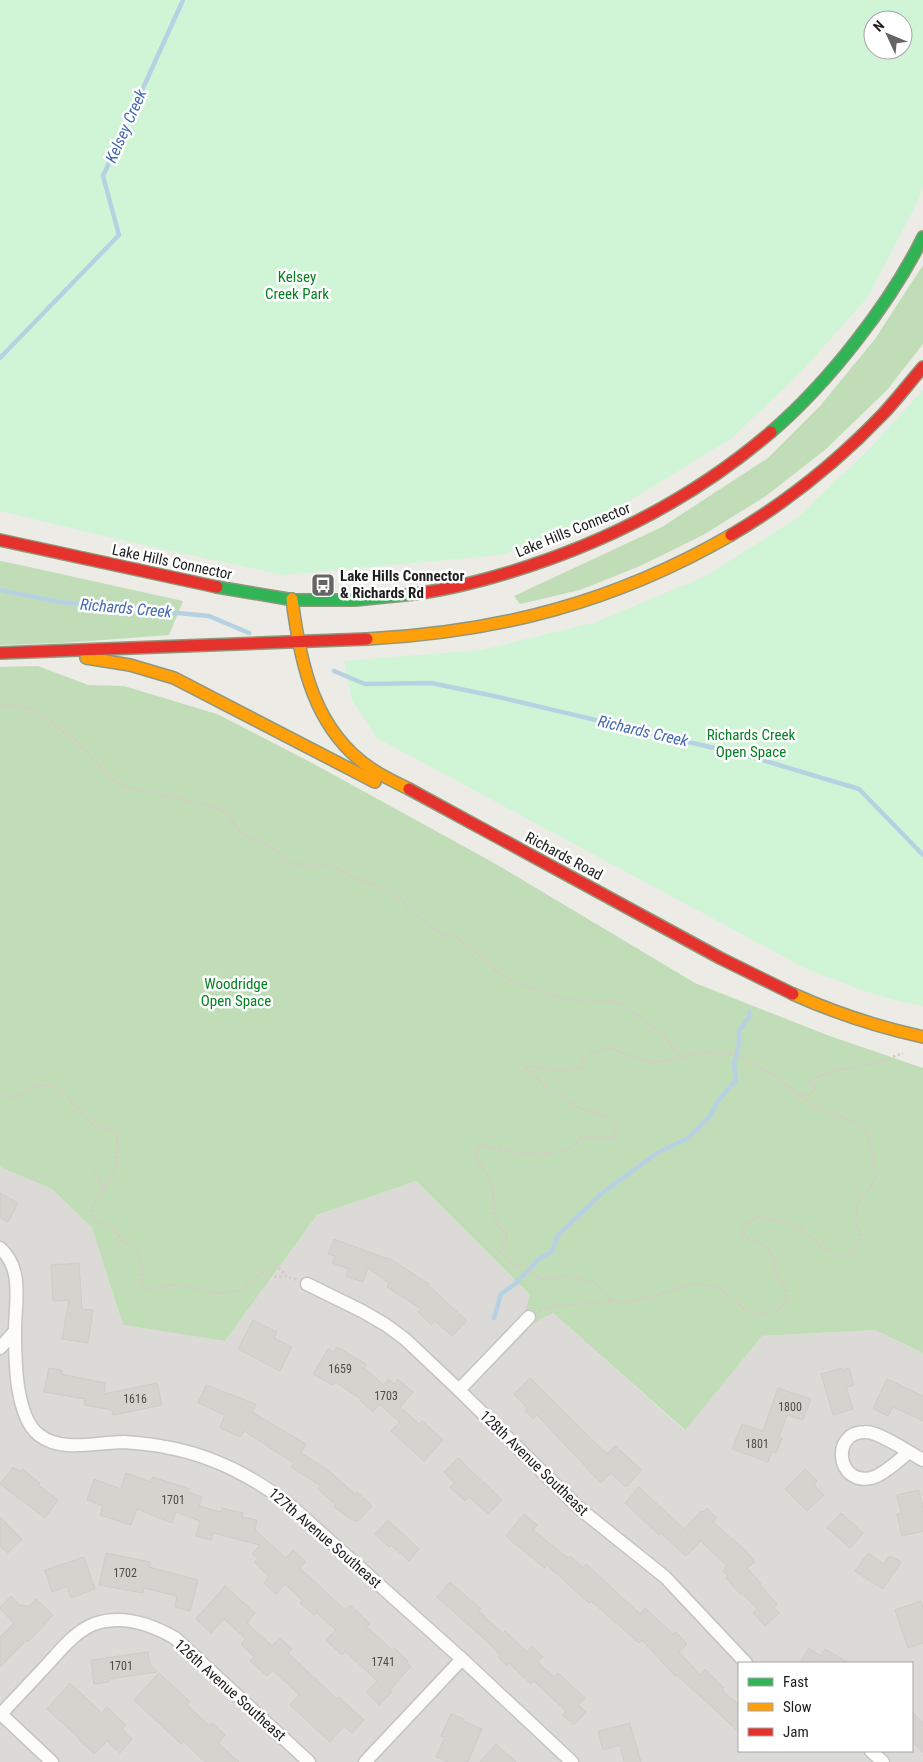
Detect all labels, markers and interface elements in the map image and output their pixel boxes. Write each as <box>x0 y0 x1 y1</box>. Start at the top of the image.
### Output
north arrow <box>863 10 913 60</box>
text: N <box>870 17 887 35</box>
water label: Kelsey Creek <box>101 85 151 166</box>
park label: Kelsey Creek Park <box>265 268 329 303</box>
street label: Lake Hills Connector <box>513 499 633 561</box>
street label: Lake Hills Connector <box>110 540 234 584</box>
place label: Lake Hills Connector & Richards Rd <box>340 567 464 602</box>
bus stop icon: Lake Hills Connector & Richards Rd <box>310 572 336 598</box>
water label: Richards Creek <box>79 595 174 622</box>
water label: Richards Creek <box>596 711 691 751</box>
park label: Richards Creek Open Space <box>707 726 796 761</box>
street label: Richards Road <box>522 828 606 884</box>
park label: Woodridge Open Space <box>201 975 271 1010</box>
house number: 1659 <box>328 1362 352 1376</box>
house number: 1703 <box>374 1389 398 1403</box>
house number: 1616 <box>123 1392 147 1406</box>
house number: 1800 <box>778 1400 802 1414</box>
street label: 128th Avenue Southeast <box>476 1407 592 1519</box>
house number: 1801 <box>745 1437 769 1451</box>
street label: 127th Avenue Southeast <box>265 1484 385 1592</box>
house number: 1701 <box>161 1493 185 1507</box>
house number: 1702 <box>113 1566 137 1580</box>
street label: 126th Avenue Southeast <box>171 1635 289 1745</box>
house number: 1741 <box>371 1655 395 1669</box>
house number: 1701 <box>109 1659 133 1673</box>
legend <box>738 1662 913 1752</box>
text: Fast <box>783 1673 808 1691</box>
text: Slow <box>783 1698 812 1716</box>
text: Jam <box>783 1723 809 1741</box>

